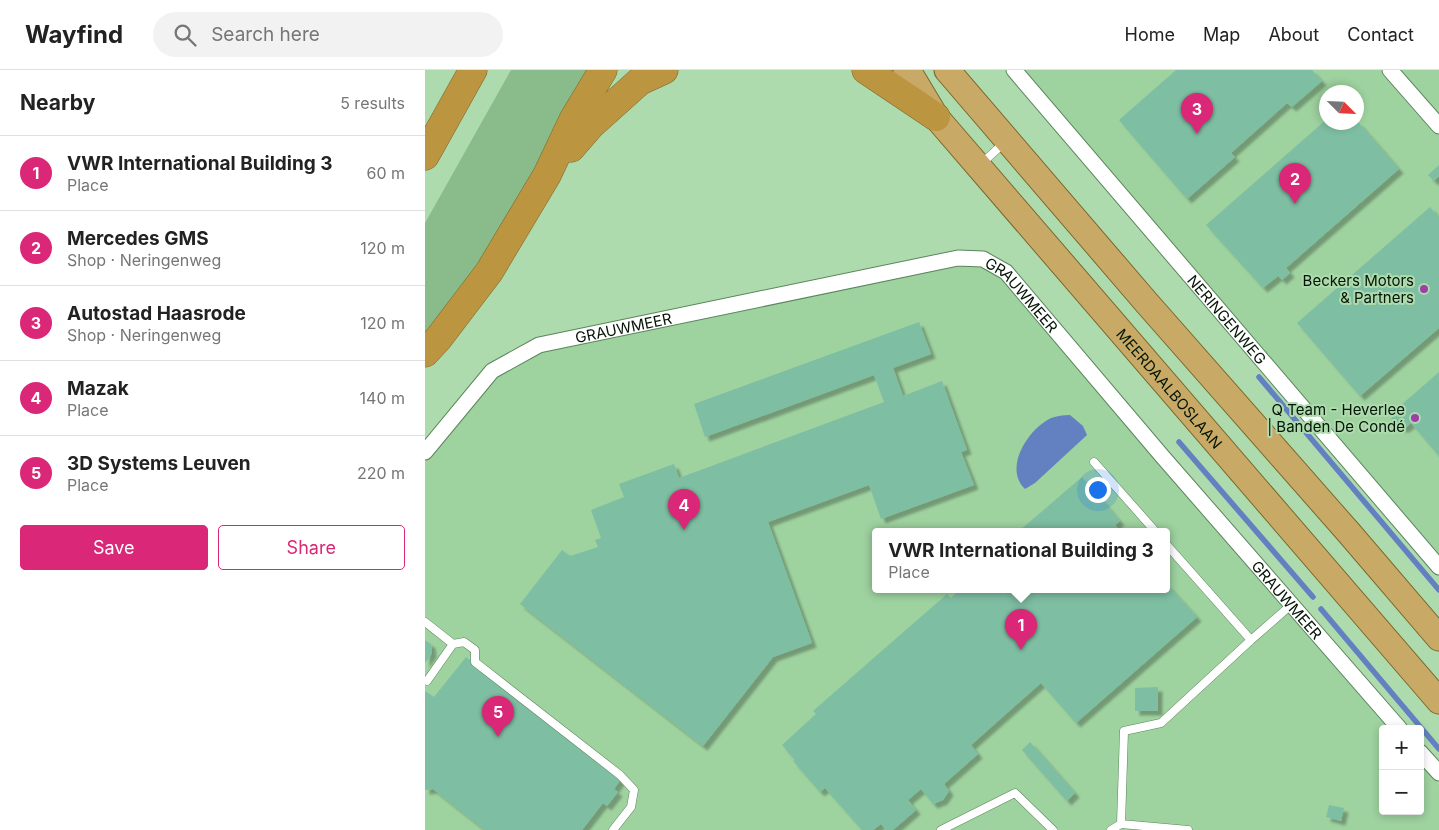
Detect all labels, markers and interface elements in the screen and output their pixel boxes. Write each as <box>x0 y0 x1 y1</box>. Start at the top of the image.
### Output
search box <box>153 12 503 57</box>
text: Wayfind <box>25 20 123 49</box>
icon: search <box>171 21 199 49</box>
text: Search here <box>211 23 320 46</box>
text: Home <box>1125 24 1175 45</box>
text: Map <box>1203 24 1240 45</box>
text: About <box>1268 24 1319 45</box>
text: Contact <box>1347 24 1414 45</box>
north arrow <box>1319 85 1364 130</box>
text: Nearby <box>20 90 95 115</box>
text: 5 results <box>340 93 405 113</box>
pin: 3 <box>1181 93 1213 134</box>
text: VWR International Building 3 <box>67 152 333 175</box>
text: 1 <box>33 163 39 183</box>
text: 60 m <box>366 163 405 183</box>
pin: 2 <box>1279 163 1311 204</box>
text: Place <box>67 175 109 195</box>
text: Mercedes GMS <box>67 227 209 250</box>
text: 2 <box>31 238 41 258</box>
text: 120 m <box>360 238 405 258</box>
text: Shop · Neringenweg <box>67 250 221 270</box>
street label: GRAUWMEER <box>982 253 1063 336</box>
street label: NERINGENWEG <box>1184 271 1271 368</box>
place label: Beckers Motors & Partners <box>1303 271 1414 307</box>
marker: Beckers Motors & Partners <box>1418 283 1430 295</box>
text: Autostad Haasrode <box>67 302 246 325</box>
street label: GRAUWMEER <box>573 308 674 347</box>
text: 3 <box>31 313 41 333</box>
text: 120 m <box>360 313 405 333</box>
street label: MEERDAALBOSLAAN <box>1113 324 1227 452</box>
text: Shop · Neringenweg <box>67 325 221 345</box>
text: Mazak <box>67 377 129 400</box>
text: 4 <box>31 388 41 408</box>
text: 140 m <box>360 388 405 408</box>
text: Place <box>67 400 109 420</box>
place label: Q Team - Heverlee | Banden De Condé <box>1267 400 1405 436</box>
marker: Q Team - Heverlee | Banden De Condé <box>1409 412 1421 424</box>
text: 3D Systems Leuven <box>67 452 251 475</box>
text: 5 <box>31 463 41 483</box>
text: 220 m <box>357 463 405 483</box>
text: Place <box>67 475 109 495</box>
your location <box>1085 477 1111 503</box>
pin: 4 <box>668 489 700 530</box>
button: Save <box>20 525 208 570</box>
button: Share <box>218 525 405 570</box>
popup <box>872 528 1170 593</box>
text: VWR International Building 3 <box>888 539 1154 562</box>
street label: GRAUWMEER <box>1248 556 1327 643</box>
text: Place <box>888 562 930 582</box>
pin: 1 <box>1005 609 1037 650</box>
pin: 5 <box>482 696 514 737</box>
map controls <box>1379 725 1424 815</box>
button: + <box>1379 725 1424 770</box>
button: − <box>1379 770 1424 815</box>

